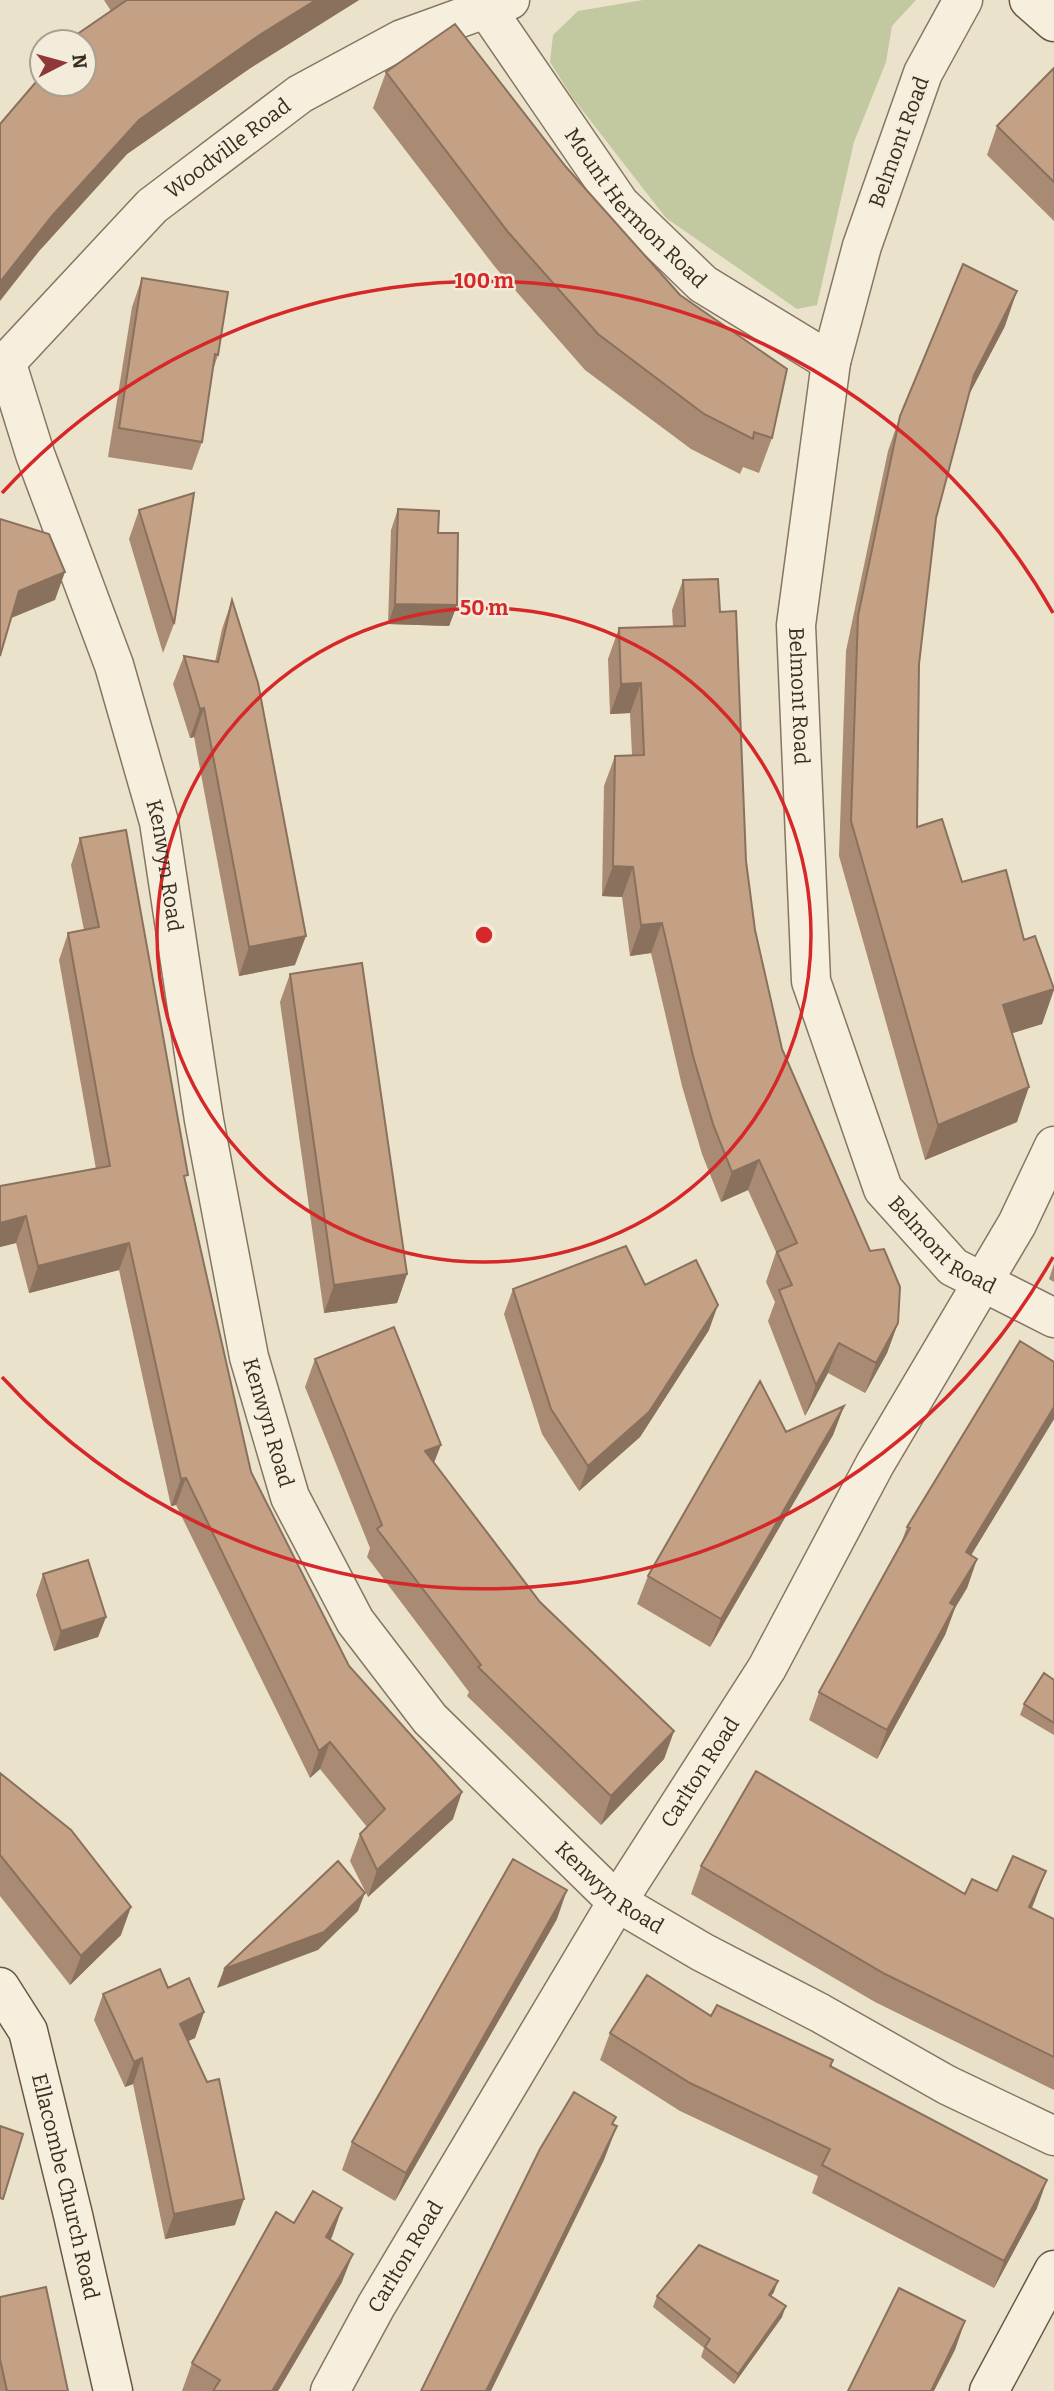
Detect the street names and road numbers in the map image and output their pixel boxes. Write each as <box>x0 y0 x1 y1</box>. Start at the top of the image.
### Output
street label: Belmont Road <box>863 73 935 211</box>
street label: Woodville Road <box>160 93 296 204</box>
street label: Mount Hermon Road <box>559 123 712 293</box>
street label: Belmont Road <box>783 627 815 765</box>
street label: Kenwyn Road <box>140 797 188 933</box>
street label: Belmont Road <box>883 1191 1000 1300</box>
street label: Kenwyn Road <box>237 1355 299 1490</box>
street label: Carlton Road <box>655 1712 745 1832</box>
street label: Kenwyn Road <box>550 1836 669 1940</box>
street label: Ellacombe Church Road <box>26 2071 105 2302</box>
street label: Carlton Road <box>362 2196 449 2317</box>

